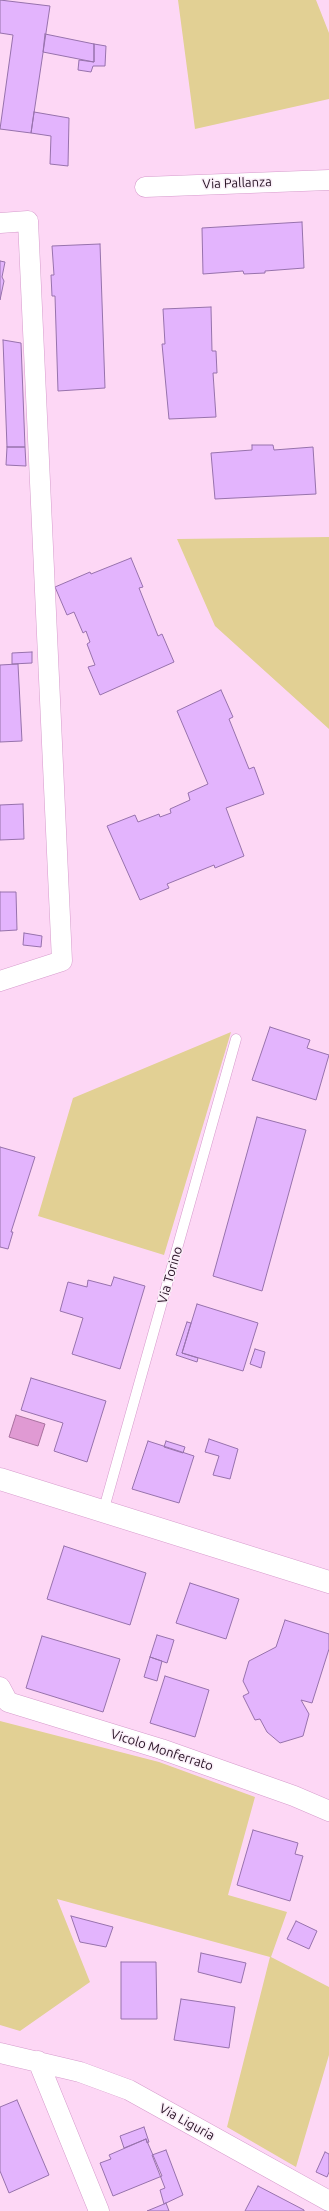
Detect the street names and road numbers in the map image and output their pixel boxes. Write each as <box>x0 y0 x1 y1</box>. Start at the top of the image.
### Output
street label: Via Pallanza <box>202 174 272 192</box>
street label: Via Torino <box>154 1245 186 1305</box>
street label: Vicolo Monferrato <box>109 1726 215 1774</box>
street label: Via Liguria <box>157 2100 217 2144</box>

